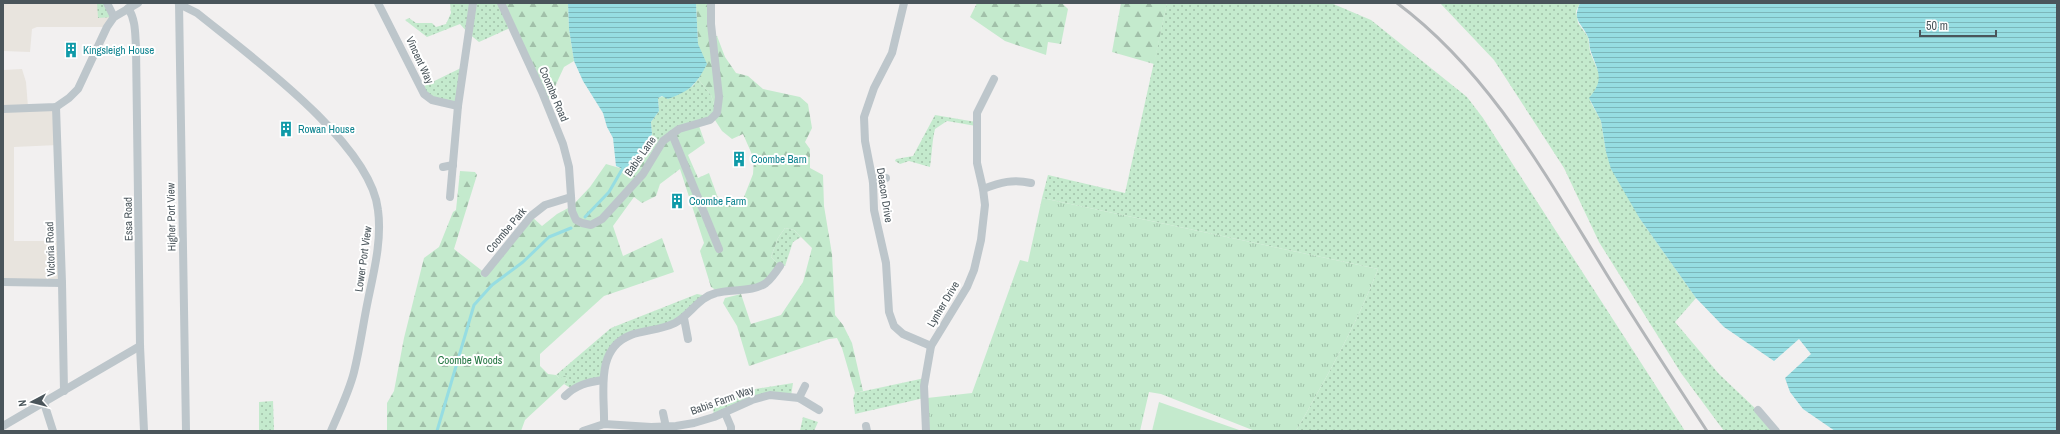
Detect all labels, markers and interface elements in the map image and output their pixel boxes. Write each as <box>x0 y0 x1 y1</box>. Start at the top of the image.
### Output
scale bar <box>1920 12 1996 38</box>
text: 50 m <box>1926 18 1948 34</box>
street label: Vincent Way <box>403 34 437 86</box>
building icon: Kingsleigh House <box>62 41 80 59</box>
place label: Kingsleigh House <box>83 43 154 57</box>
street label: Coombe Road <box>536 64 572 124</box>
building icon: Rowan House <box>277 120 295 138</box>
place label: Rowan House <box>298 122 355 136</box>
street label: Babis Lane <box>621 133 659 179</box>
building icon: Coombe Barn <box>730 150 748 168</box>
place label: Coombe Barn <box>751 152 807 166</box>
street label: Deacon Drive <box>874 167 896 223</box>
street label: Higher Port View <box>163 182 179 251</box>
building icon: Coombe Farm <box>668 192 686 210</box>
place label: Coombe Farm <box>689 194 746 208</box>
street label: Essa Road <box>121 197 135 241</box>
street label: Coombe Park <box>483 204 529 256</box>
street label: Victoria Road <box>42 221 58 277</box>
street label: Lower Port View <box>351 225 375 293</box>
street label: Lynher Drive <box>924 278 962 330</box>
park label: Coombe Woods <box>438 353 503 367</box>
north arrow <box>12 382 52 422</box>
street label: Babis Farm Way <box>688 382 756 418</box>
text: N <box>15 399 29 407</box>

